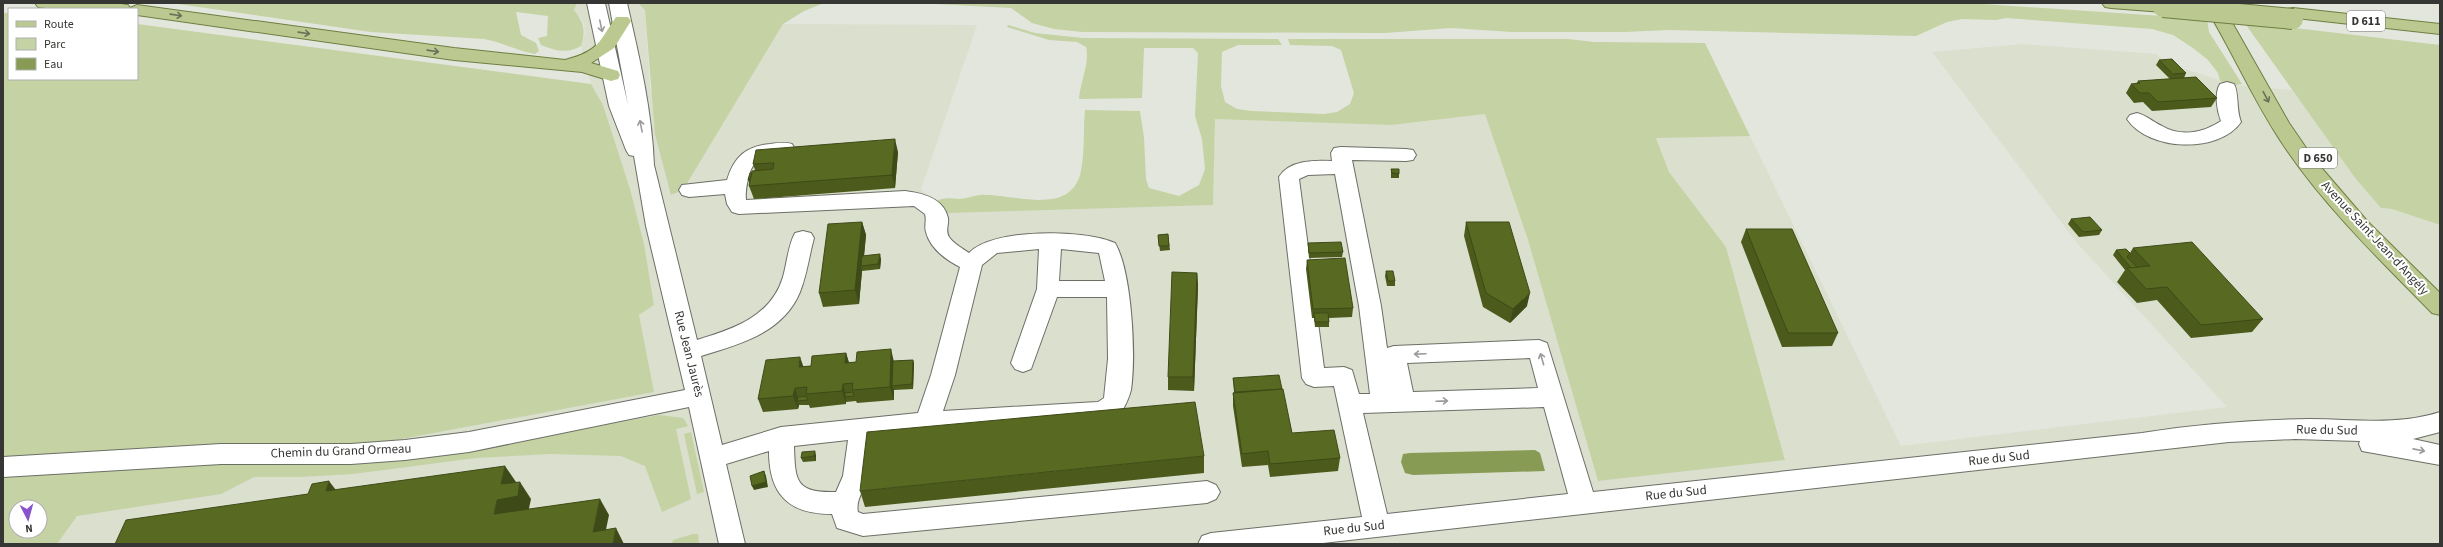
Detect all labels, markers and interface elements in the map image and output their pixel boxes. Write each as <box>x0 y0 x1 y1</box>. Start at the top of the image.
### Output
legend <box>8 8 138 80</box>
one-way arrow <box>169 11 182 19</box>
road number: D 611 <box>2347 11 2385 31</box>
text: Route <box>44 16 74 33</box>
one-way arrow <box>597 19 605 32</box>
one-way arrow <box>297 29 310 37</box>
text: Parc <box>44 36 66 53</box>
one-way arrow <box>426 47 439 55</box>
text: Eau <box>44 56 63 73</box>
one-way arrow <box>2263 91 2271 103</box>
one-way arrow <box>637 120 645 133</box>
road number: D 650 <box>2299 148 2337 168</box>
street label: Avenue Saint-Jean-d'Angély <box>2317 177 2433 299</box>
street label: Rue Jean Jaurès <box>670 309 709 400</box>
one-way arrow <box>1414 350 1427 358</box>
one-way arrow <box>1538 353 1545 366</box>
one-way arrow <box>1435 397 1448 405</box>
street label: Rue du Sud <box>2296 420 2358 440</box>
street label: Chemin du Grand Ormeau <box>270 440 412 462</box>
street label: Rue du Sud <box>1967 446 2031 470</box>
one-way arrow <box>2412 446 2425 454</box>
street label: Rue du Sud <box>1644 481 1708 505</box>
north arrow <box>8 499 48 539</box>
street label: Rue du Sud <box>1322 516 1386 540</box>
text: N <box>25 521 33 536</box>

